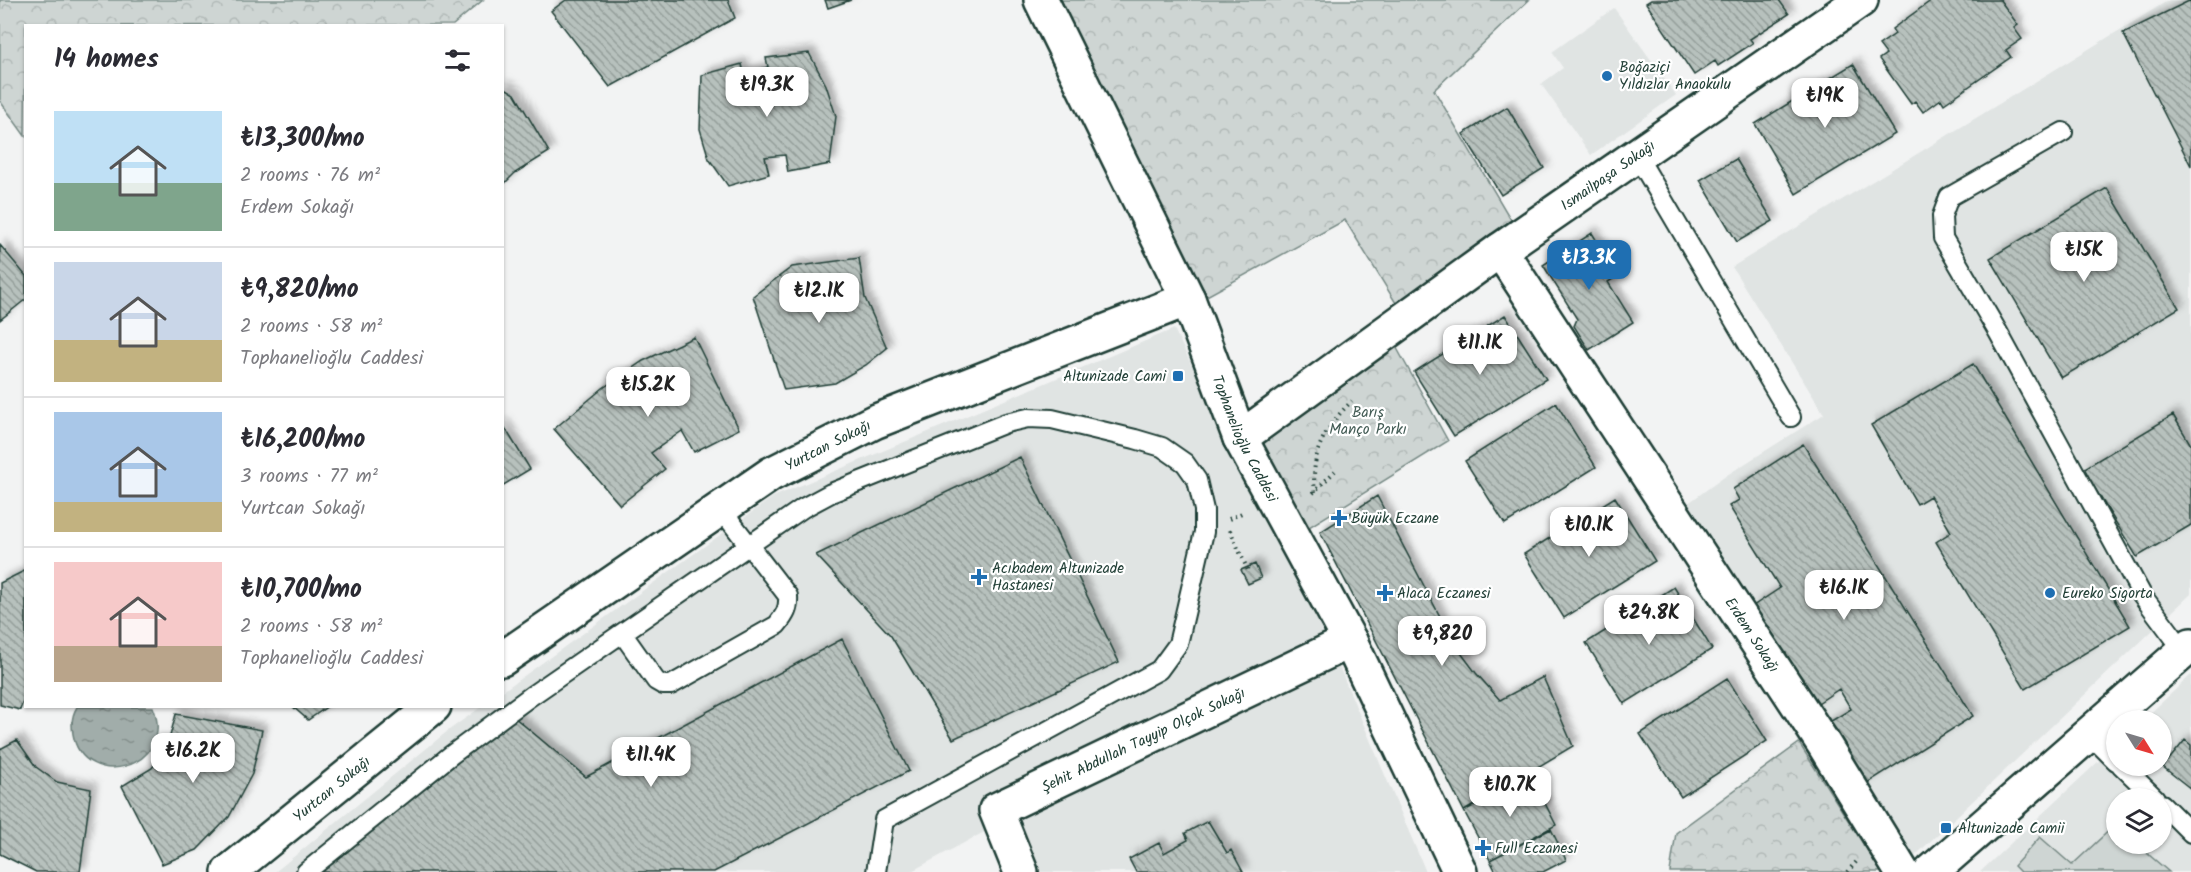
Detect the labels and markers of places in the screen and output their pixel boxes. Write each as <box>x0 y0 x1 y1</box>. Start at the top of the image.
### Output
place label: Boğaziçi Yıldızlar Anaokulu <box>1619 56 1731 97</box>
pin: ₺19.3K <box>718 67 816 118</box>
marker: Boğaziçi Yıldızlar Anaokulu <box>1600 69 1614 83</box>
pin: ₺19K <box>1789 78 1861 129</box>
pin: ₺15K <box>2048 232 2120 283</box>
pin: ₺13.3K <box>1540 240 1638 291</box>
pin: ₺12.1K <box>770 273 868 324</box>
pin: ₺11.1K <box>1431 325 1529 376</box>
place label: Altunizade Cami <box>1063 365 1167 389</box>
pin: ₺15.2K <box>599 367 697 418</box>
marker: Altunizade Cami <box>1171 369 1185 383</box>
place label: Büyük Eczane <box>1351 507 1439 531</box>
pin: ₺10.1K <box>1540 507 1638 558</box>
marker: Büyük Eczane <box>1332 511 1346 525</box>
place label: Acıbadem Altunizade Hastanesi <box>992 557 1124 598</box>
marker: Acıbadem Altunizade Hastanesi <box>970 568 988 586</box>
pin: ₺16.1K <box>1795 570 1893 621</box>
place label: Alaca Eczanesi <box>1397 582 1492 606</box>
place label: Eureko Sigorta <box>2062 582 2153 606</box>
marker: Alaca Eczanesi <box>1378 586 1392 600</box>
marker: Eureko Sigorta <box>2043 586 2057 600</box>
pin: ₺24.8K <box>1600 595 1698 646</box>
pin: ₺9,820 <box>1393 616 1491 667</box>
pin: ₺16.2K <box>144 733 242 784</box>
pin: ₺11.4K <box>602 737 700 788</box>
pin: ₺10.7K <box>1461 767 1559 818</box>
place label: Altunizade Camii <box>1958 817 2066 841</box>
marker: Altunizade Camii <box>1939 821 1953 835</box>
place label: Full Eczanesi <box>1495 837 1579 861</box>
marker: Full Eczanesi <box>1476 841 1490 855</box>

